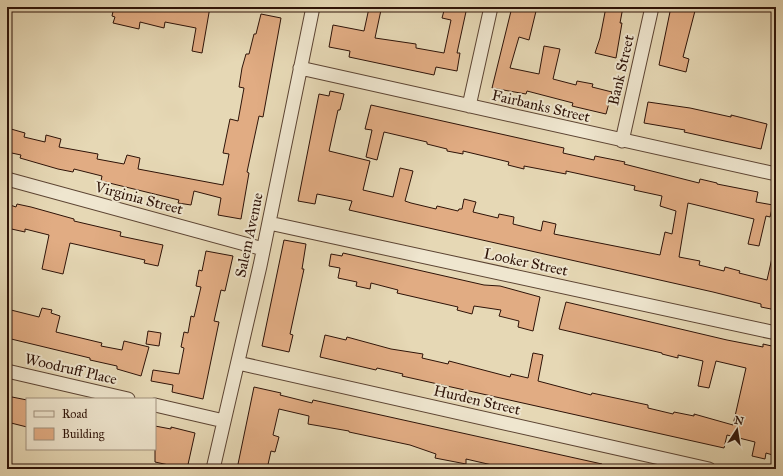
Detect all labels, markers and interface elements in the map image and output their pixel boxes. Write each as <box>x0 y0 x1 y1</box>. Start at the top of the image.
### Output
street label: Bank Street <box>604 32 638 107</box>
street label: Fairbanks Street <box>490 86 593 126</box>
street label: Virginia Street <box>92 177 186 219</box>
street label: Salem Avenue <box>231 191 267 279</box>
street label: Looker Street <box>482 244 570 280</box>
street label: Woodruff Place <box>23 350 119 388</box>
street label: Hurden Street <box>432 381 523 419</box>
legend <box>26 398 156 450</box>
text: Road <box>62 407 88 421</box>
north arrow <box>717 410 757 450</box>
text: N <box>733 413 746 428</box>
text: Building <box>62 427 105 442</box>

